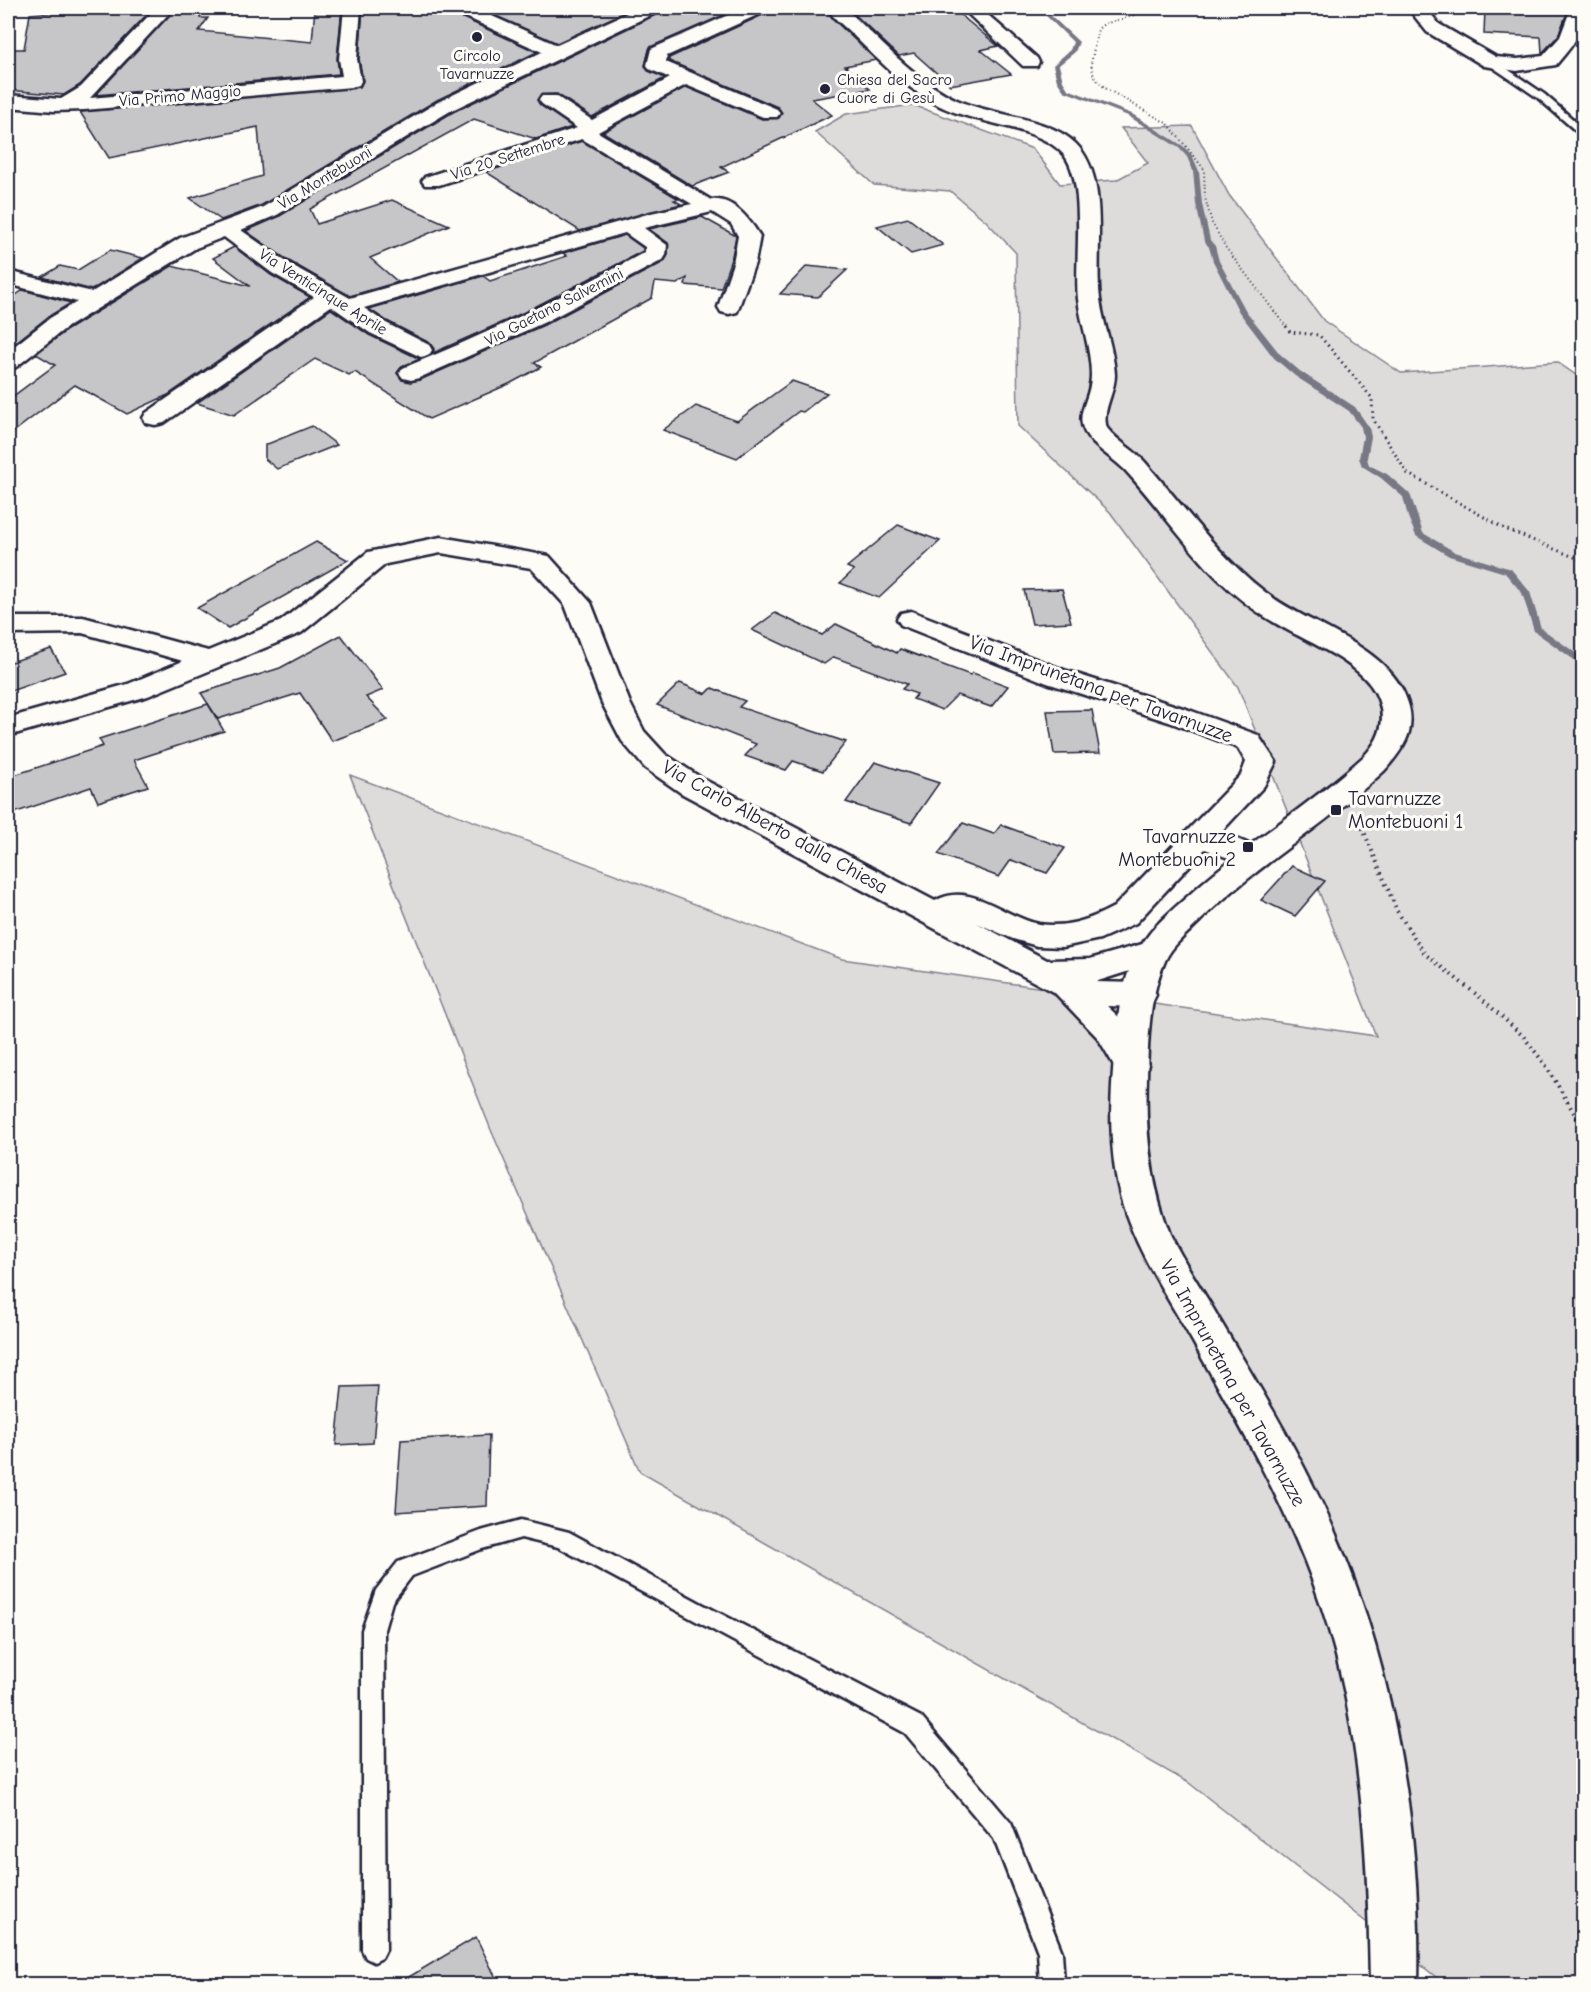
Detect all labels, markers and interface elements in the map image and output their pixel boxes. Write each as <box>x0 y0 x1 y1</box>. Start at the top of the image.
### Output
marker: Circolo Tavarnuzze <box>470 30 484 44</box>
place label: Circolo Tavarnuzze <box>440 47 514 83</box>
place label: Chiesa del Sacro Cuore di Gesù <box>837 71 952 107</box>
street label: Via Primo Maggio <box>118 82 242 110</box>
marker: Chiesa del Sacro Cuore di Gesù <box>818 82 832 96</box>
street label: Via 20 Settembre <box>449 130 567 184</box>
street label: Via Montebuoni <box>275 143 375 213</box>
street label: Via Venticinque Aprile <box>256 245 390 339</box>
street label: Via Gaetano Salvemini <box>482 264 626 350</box>
street label: Via Imprunetana per Tavarnuzze <box>966 631 1236 747</box>
street label: Via Carlo Alberto dalla Chiesa <box>658 755 892 899</box>
place label: Tavarnuzze Montebuoni 1 <box>1348 787 1463 833</box>
marker: Tavarnuzze Montebuoni 1 <box>1329 803 1343 817</box>
place label: Tavarnuzze Montebuoni 2 <box>1118 825 1236 871</box>
marker: Tavarnuzze Montebuoni 2 <box>1241 840 1255 854</box>
street label: Via Imprunetana per Tavarnuzze <box>1155 1256 1311 1510</box>

